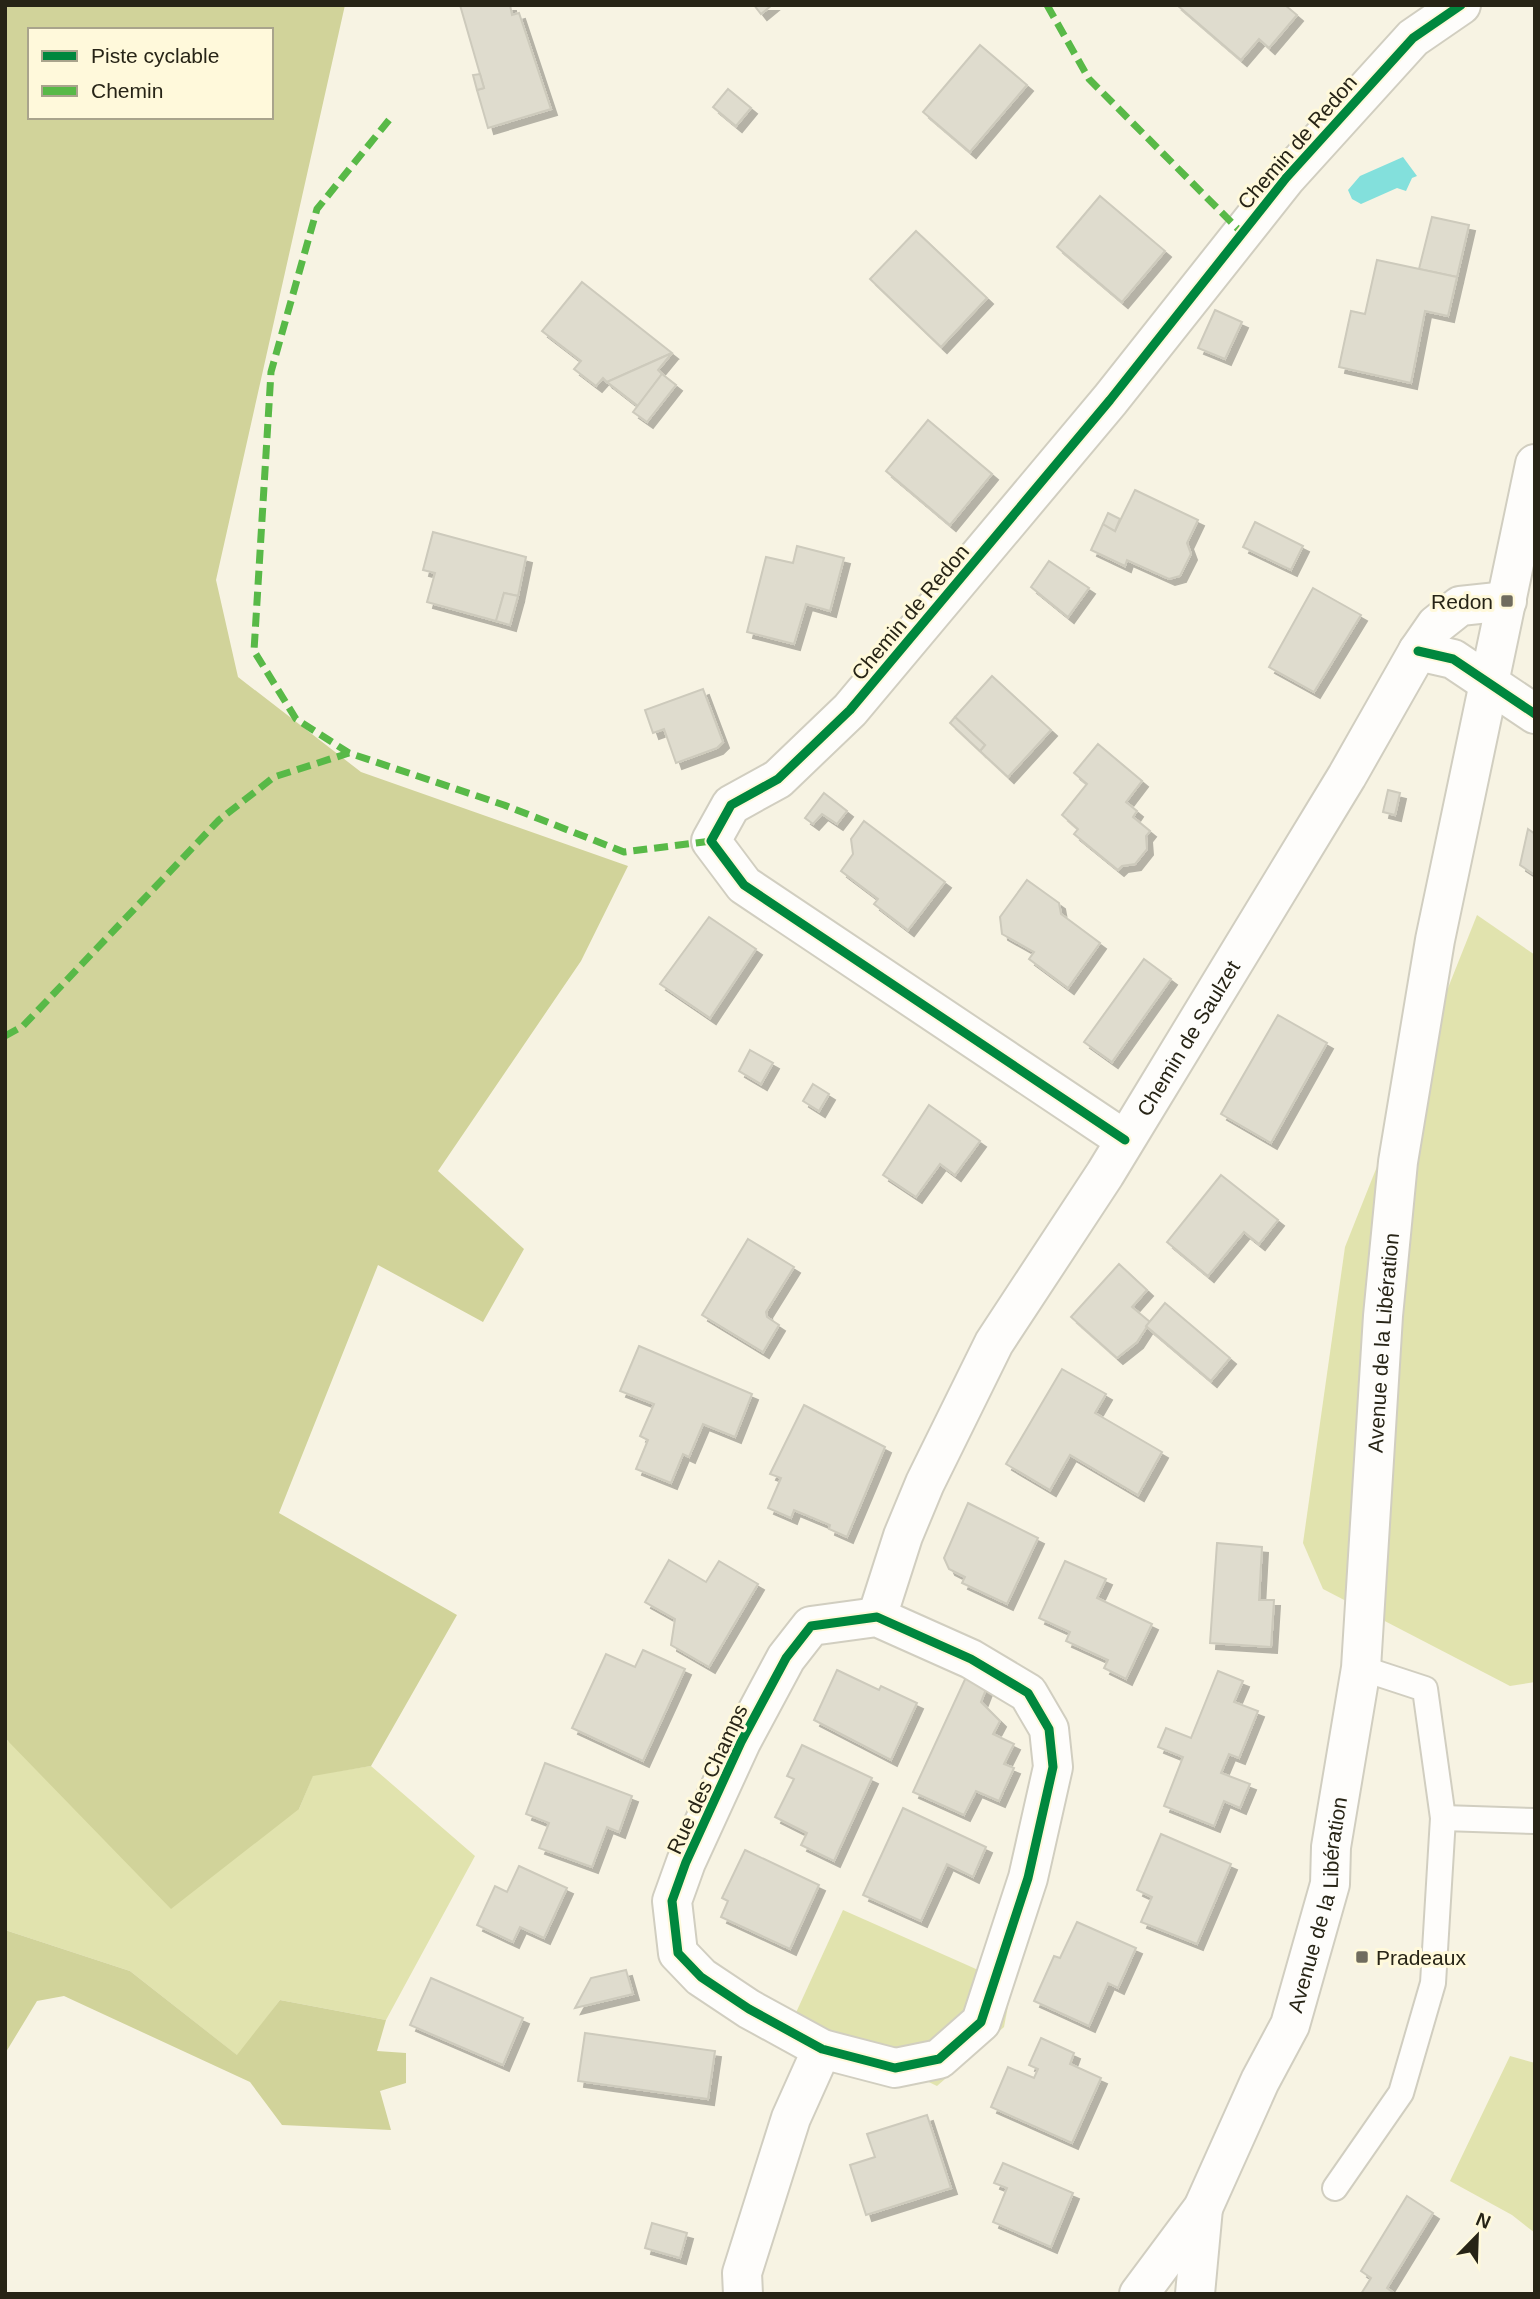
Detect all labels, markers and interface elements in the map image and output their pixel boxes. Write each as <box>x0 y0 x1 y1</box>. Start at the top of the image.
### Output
legend <box>28 28 273 119</box>
text: Piste cyclable <box>91 44 219 67</box>
street label: Chemin de Redon <box>1233 71 1361 213</box>
text: Chemin <box>91 79 163 102</box>
street label: Chemin de Redon <box>847 540 973 684</box>
place label: Redon <box>1431 590 1493 613</box>
marker: Redon <box>1499 593 1515 609</box>
street label: Chemin de Saulzet <box>1132 956 1244 1120</box>
street label: Avenue de la Libération <box>1363 1232 1403 1453</box>
street label: Rue des Champs <box>662 1701 752 1857</box>
street label: Avenue de la Libération <box>1283 1795 1351 2015</box>
place label: Pradeaux <box>1376 1946 1466 1969</box>
marker: Pradeaux <box>1354 1949 1370 1965</box>
north arrow <box>1442 2201 1512 2271</box>
text: N <box>1473 2208 1494 2233</box>

